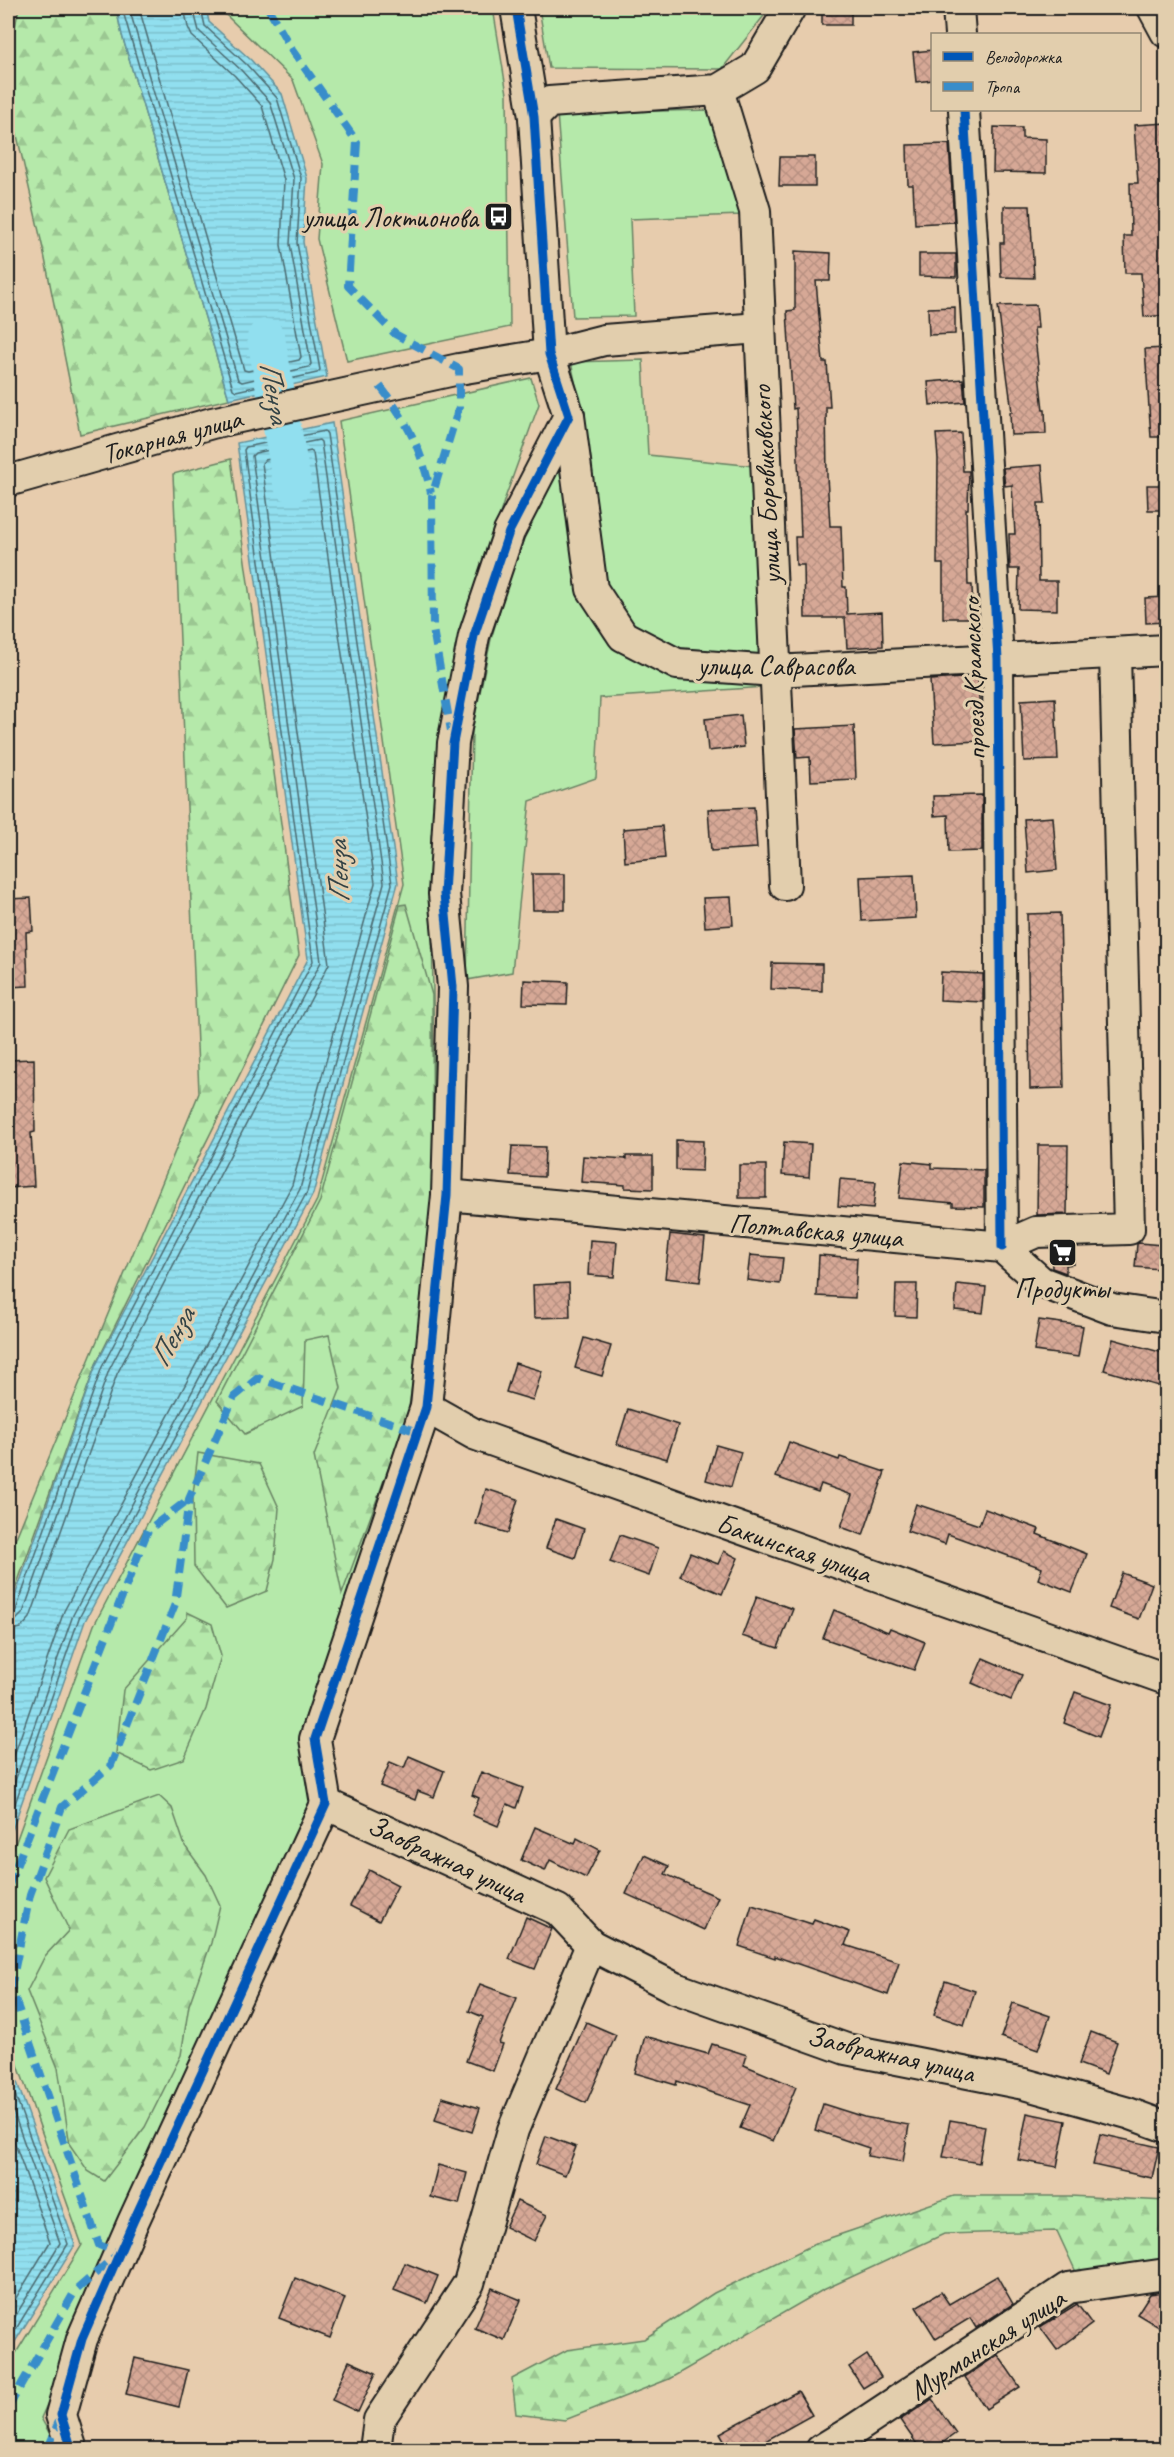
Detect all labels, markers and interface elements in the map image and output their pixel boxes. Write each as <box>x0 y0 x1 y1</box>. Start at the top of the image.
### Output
legend <box>931 33 1141 111</box>
text: Велодорожка <box>985 46 1063 68</box>
text: Тропа <box>985 76 1021 98</box>
place label: улица Локтионова <box>301 200 480 235</box>
bus stop icon: улица Локтионова <box>483 201 515 233</box>
water label: Пенза <box>251 358 300 429</box>
street label: улица Боровиковского <box>743 382 789 588</box>
street label: Токарная улица <box>98 400 247 471</box>
street label: проезд Крамского <box>953 594 993 761</box>
street label: улица Саврасова <box>695 648 856 683</box>
water label: Пенза <box>318 838 358 903</box>
street label: Полтавская улица <box>728 1205 906 1255</box>
supermarket icon: Продукты <box>1046 1236 1078 1268</box>
place label: Продукты <box>1014 1271 1112 1306</box>
water label: Пенза <box>140 1298 205 1373</box>
street label: Бакинская улица <box>712 1505 877 1591</box>
street label: Заовражная улица <box>362 1807 533 1912</box>
street label: Заовражная улица <box>804 2018 980 2091</box>
street label: Мурманская улица <box>902 2280 1073 2407</box>

